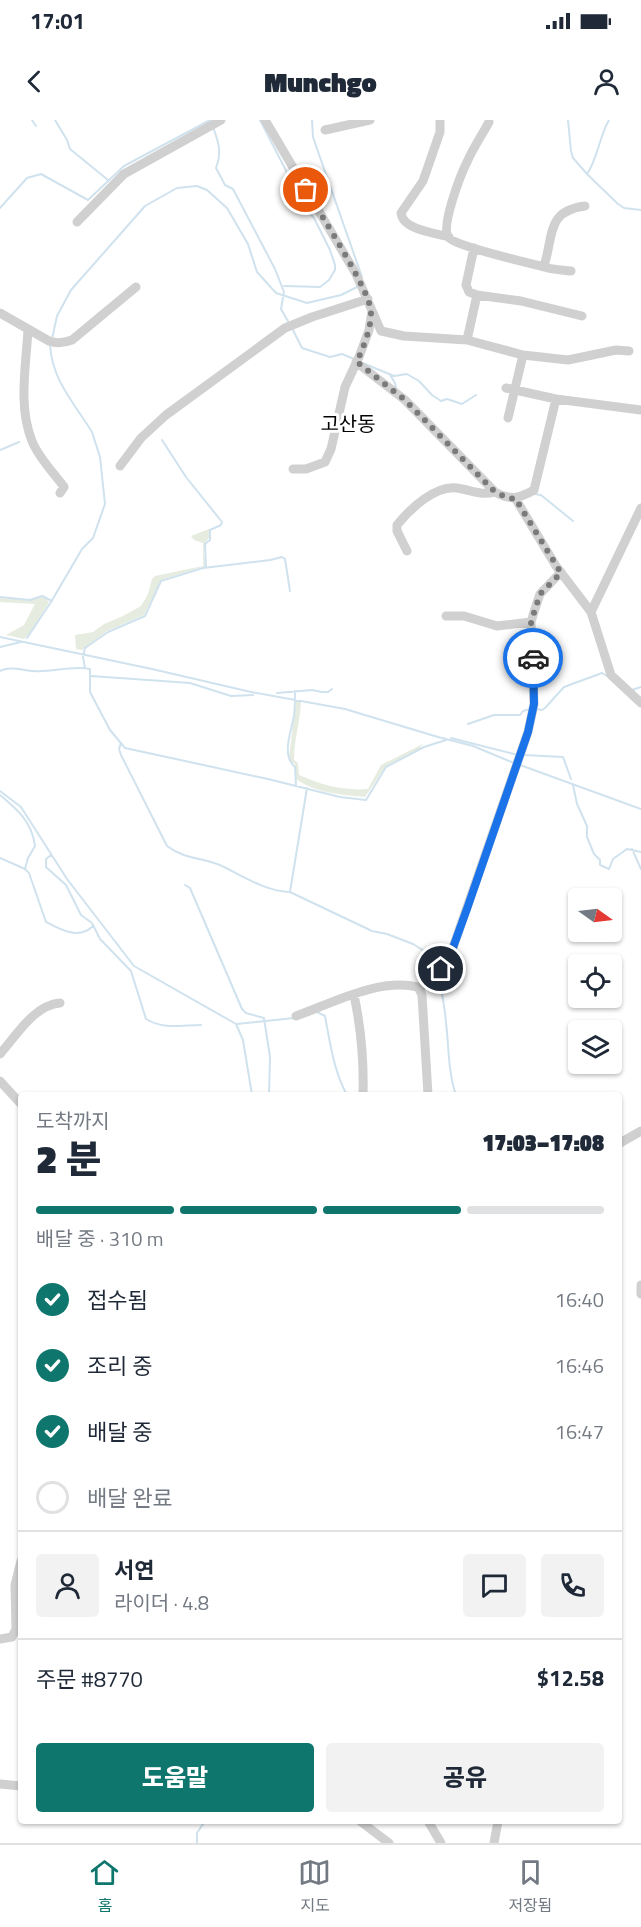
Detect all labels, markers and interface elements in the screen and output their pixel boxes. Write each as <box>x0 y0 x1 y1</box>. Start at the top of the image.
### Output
text: 17:01 <box>30 4 85 38</box>
text: Munchgo <box>264 61 377 102</box>
icon: back <box>18 65 51 98</box>
icon: person <box>590 65 623 98</box>
pin <box>280 164 331 215</box>
icon: bag <box>289 173 322 206</box>
district label: 고산동 <box>320 408 376 439</box>
courier <box>503 628 563 688</box>
icon: car <box>517 642 550 675</box>
north arrow <box>568 888 622 942</box>
map controls <box>568 888 622 1074</box>
pin <box>415 943 466 994</box>
icon: home <box>424 952 457 985</box>
button: locate <box>568 954 622 1008</box>
button: layers <box>568 1020 622 1074</box>
text: 도착까지 <box>36 1105 110 1136</box>
text: 17:03–17:08 <box>482 1126 604 1160</box>
text: 2 분 <box>36 1129 102 1188</box>
text: 배달 중 · 310 m <box>36 1223 163 1254</box>
icon: check <box>36 1283 69 1316</box>
text: 접수됨 <box>87 1283 148 1317</box>
text: 16:40 <box>555 1284 604 1315</box>
icon: check <box>36 1349 69 1382</box>
text: 조리 중 <box>87 1349 153 1383</box>
text: 16:46 <box>555 1350 604 1381</box>
icon: check <box>36 1415 69 1448</box>
text: 배달 중 <box>87 1415 153 1449</box>
text: 16:47 <box>555 1416 604 1447</box>
text: 배달 완료 <box>87 1481 173 1515</box>
text: 서연 <box>114 1553 154 1587</box>
button: person <box>36 1554 99 1617</box>
button: chat <box>463 1554 526 1617</box>
button: phone <box>541 1554 604 1617</box>
text: 라이더 · 4.8 <box>114 1587 209 1618</box>
text: $12.58 <box>537 1661 604 1695</box>
text: 주문 #8770 <box>36 1662 143 1696</box>
button: 도움말 <box>36 1743 314 1812</box>
button: 공유 <box>326 1743 604 1812</box>
tab: 홈 <box>88 1856 121 1917</box>
tab: 지도 <box>298 1856 331 1917</box>
tab: 저장됨 <box>508 1856 553 1917</box>

